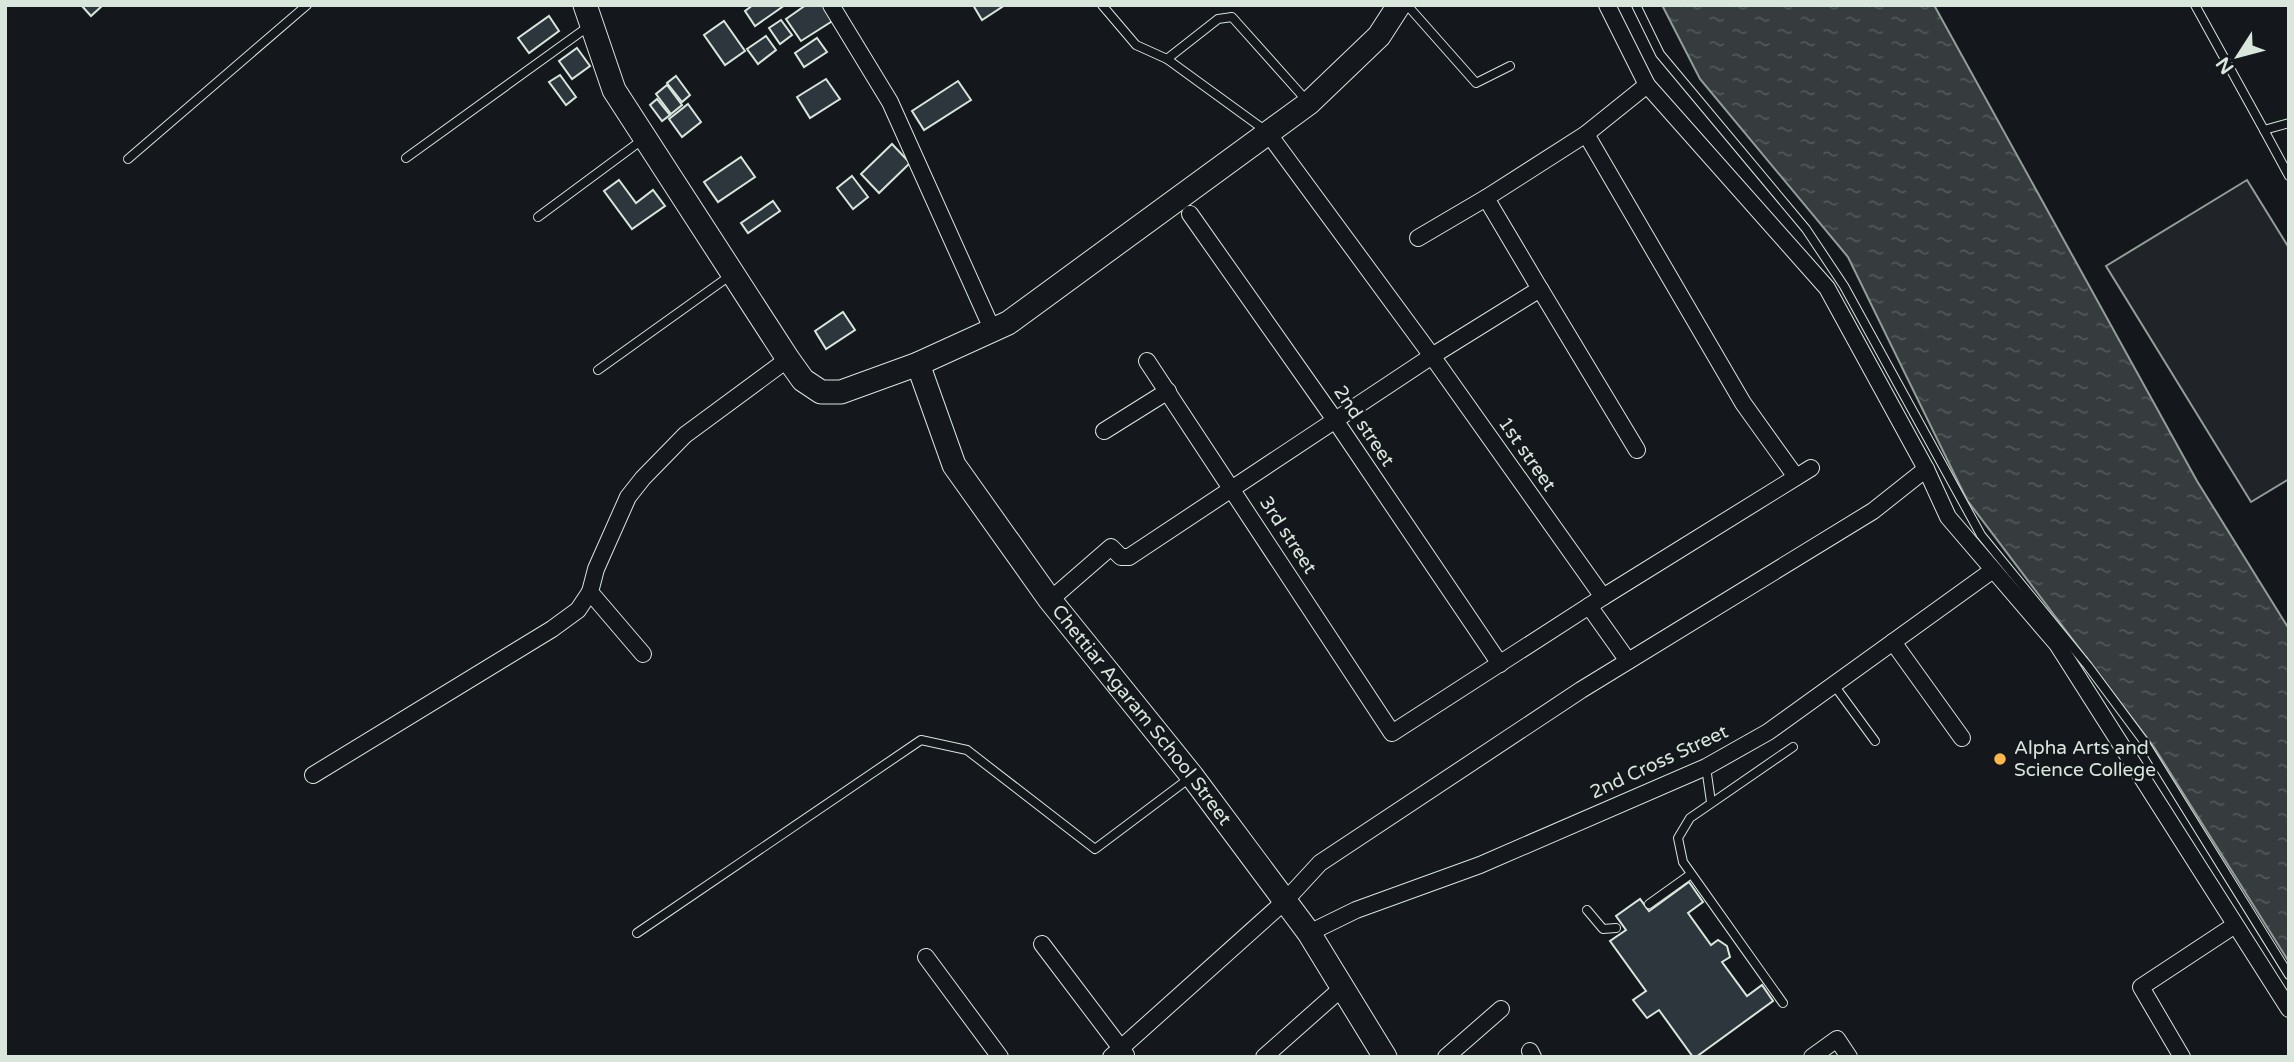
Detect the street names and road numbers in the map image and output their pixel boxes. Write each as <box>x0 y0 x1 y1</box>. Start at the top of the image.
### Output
street label: 2nd street <box>1329 382 1399 470</box>
street label: 1st street <box>1494 413 1560 495</box>
street label: 3rd street <box>1255 492 1321 578</box>
street label: Chettiar Agaram School Street <box>1047 600 1236 830</box>
street label: 2nd Cross Street <box>1587 720 1731 804</box>

